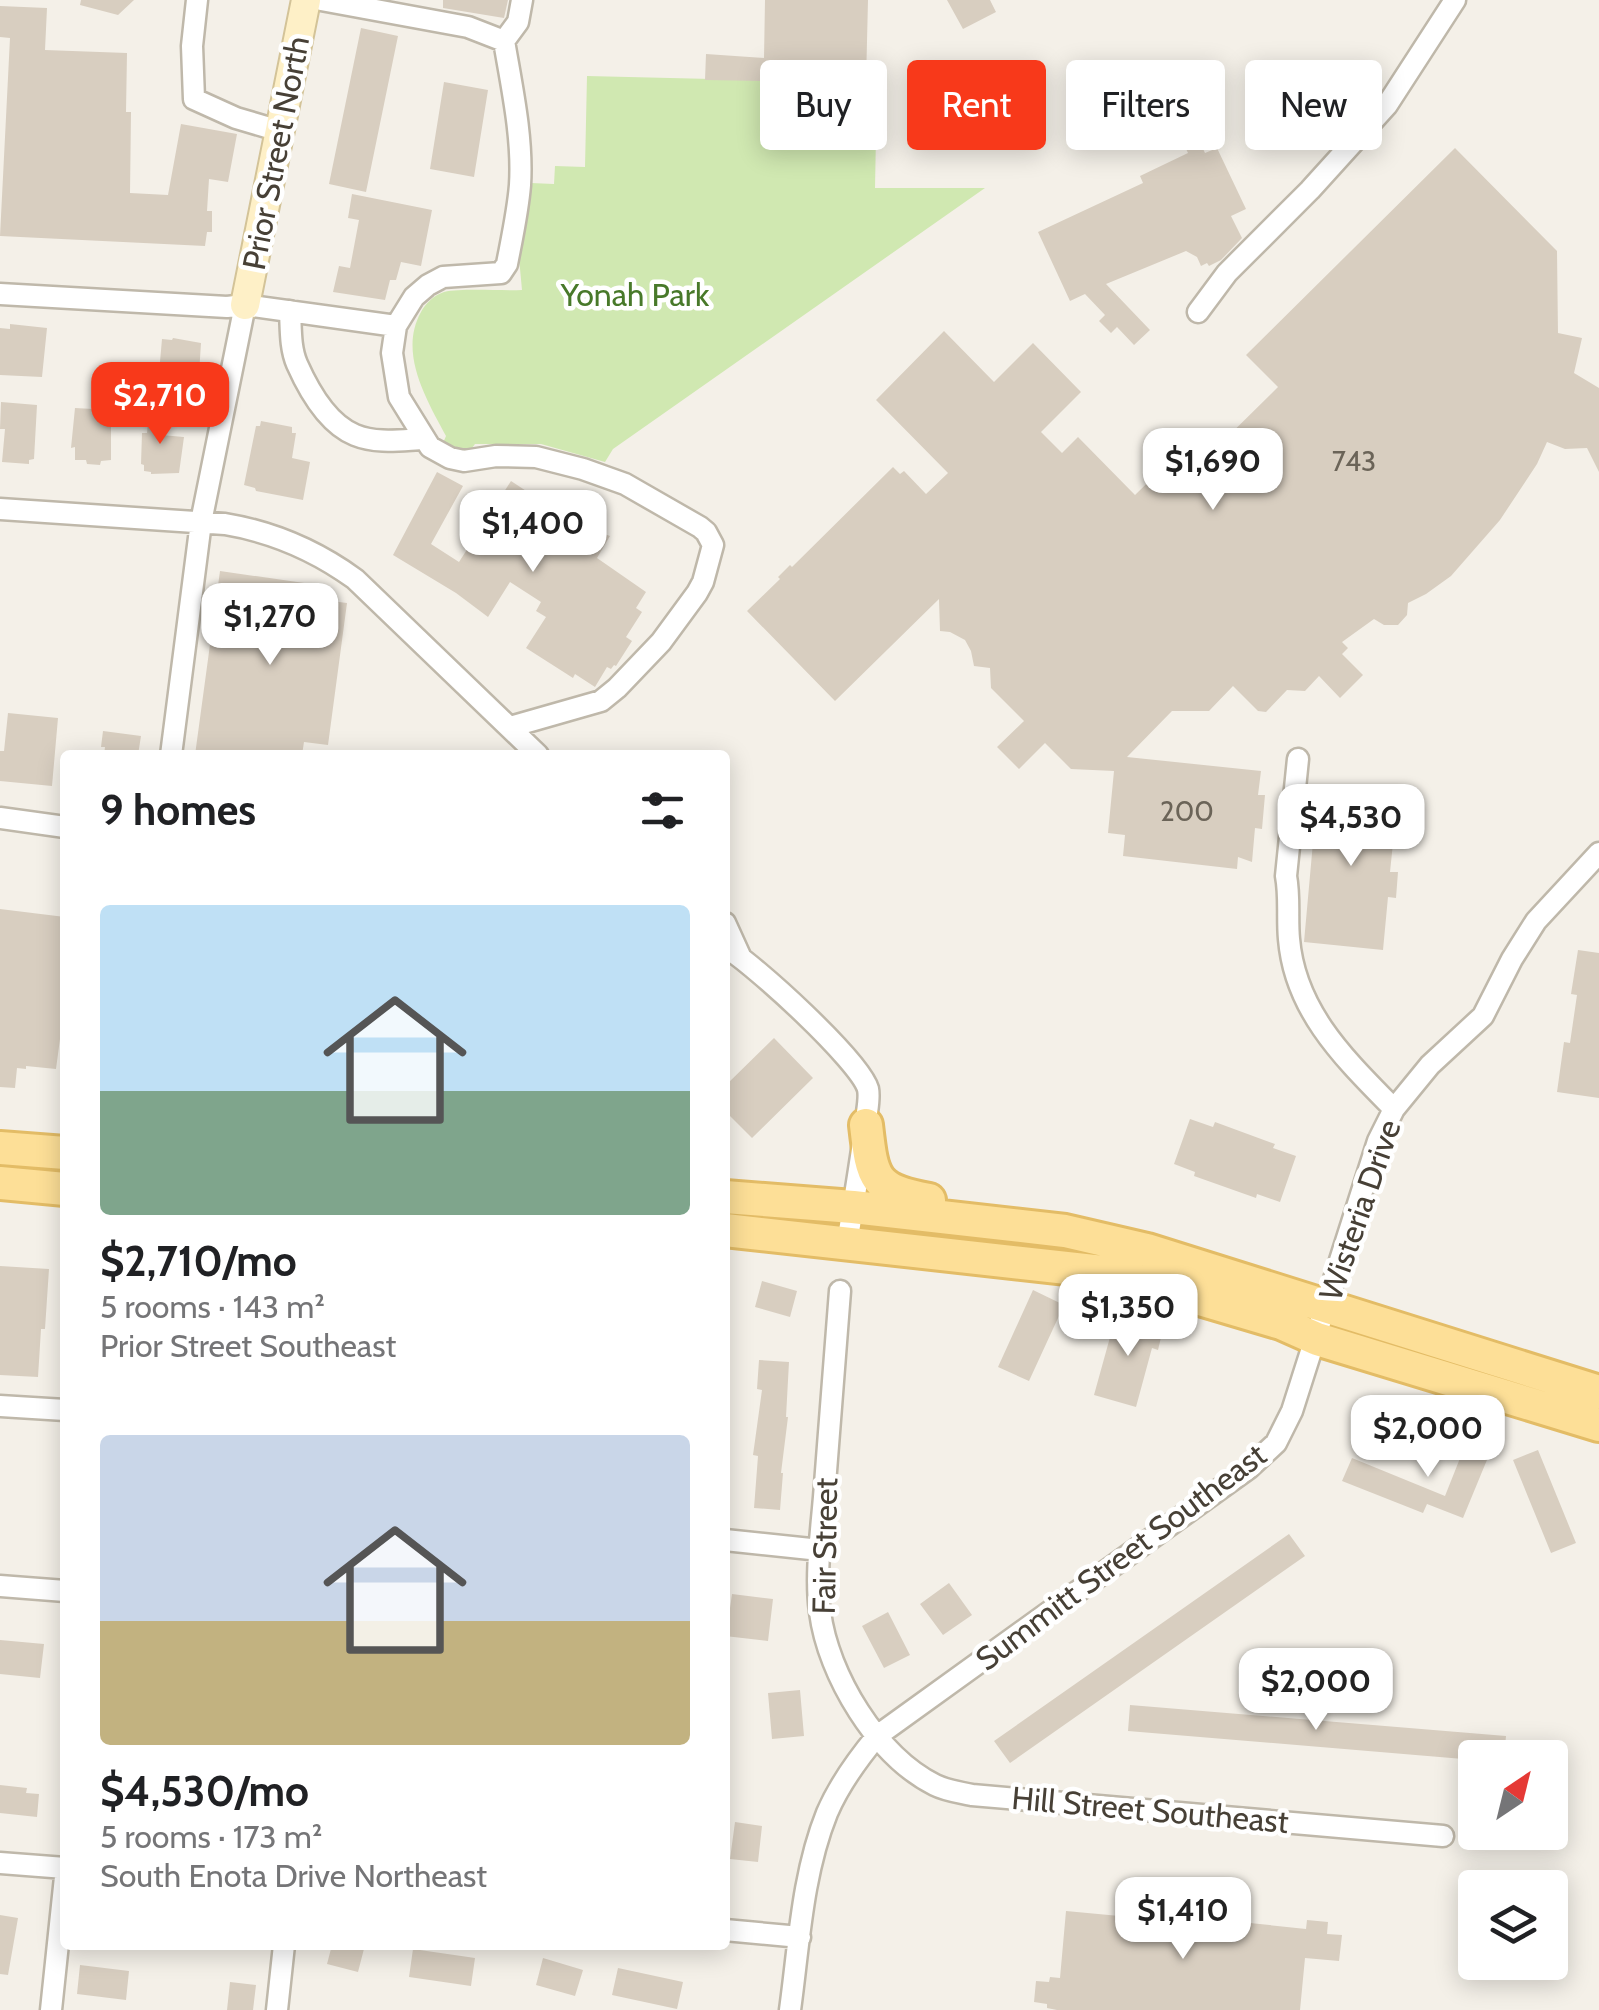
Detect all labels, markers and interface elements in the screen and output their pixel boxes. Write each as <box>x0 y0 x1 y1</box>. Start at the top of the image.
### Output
street label: Prior Street North <box>234 33 317 273</box>
chip: Buy <box>760 60 887 150</box>
chip: Rent <box>907 60 1046 150</box>
chip: Filters <box>1066 60 1225 150</box>
chip: New <box>1245 60 1382 150</box>
park label: Yonah Park <box>560 275 710 314</box>
pin: $2,710 <box>79 362 241 447</box>
text: $2,710 <box>113 375 207 414</box>
pin: $1,690 <box>1132 428 1294 513</box>
text: $1,690 <box>1165 441 1261 480</box>
house number: 743 <box>1332 444 1376 478</box>
pin: $1,400 <box>452 490 614 575</box>
text: $1,400 <box>482 503 584 542</box>
pin: $1,270 <box>189 583 351 668</box>
text: $1,270 <box>223 596 317 635</box>
icon: filters <box>635 783 690 838</box>
text: 9 homes <box>100 784 256 836</box>
pin: $4,530 <box>1270 784 1432 869</box>
house number: 200 <box>1160 794 1214 828</box>
text: $4,530 <box>1300 797 1402 836</box>
icon: home <box>305 970 485 1150</box>
street label: Wisteria Drive <box>1310 1114 1409 1305</box>
text: $2,710/mo <box>100 1235 297 1287</box>
pin: $1,350 <box>1047 1274 1209 1359</box>
text: 5 rooms · 143 m² <box>100 1287 325 1326</box>
text: $1,350 <box>1081 1287 1175 1326</box>
text: Prior Street Southeast <box>100 1326 396 1365</box>
pin: $2,000 <box>1347 1395 1509 1480</box>
text: $2,000 <box>1373 1408 1483 1447</box>
street label: Summitt Street Southeast <box>968 1435 1274 1679</box>
street label: Fair Street <box>804 1477 845 1615</box>
icon: home <box>305 1500 485 1680</box>
pin: $2,000 <box>1235 1648 1397 1733</box>
text: $2,000 <box>1261 1661 1371 1700</box>
north arrow <box>1458 1740 1568 1850</box>
map controls <box>1458 1740 1568 1980</box>
text: $4,530/mo <box>100 1765 309 1817</box>
street label: Hill Street Southeast <box>1010 1778 1290 1841</box>
text: 5 rooms · 173 m² <box>100 1817 322 1856</box>
text: South Enota Drive Northeast <box>100 1856 487 1895</box>
button: layers <box>1458 1870 1568 1980</box>
pin: $1,410 <box>1102 1877 1264 1962</box>
text: $1,410 <box>1137 1890 1229 1929</box>

